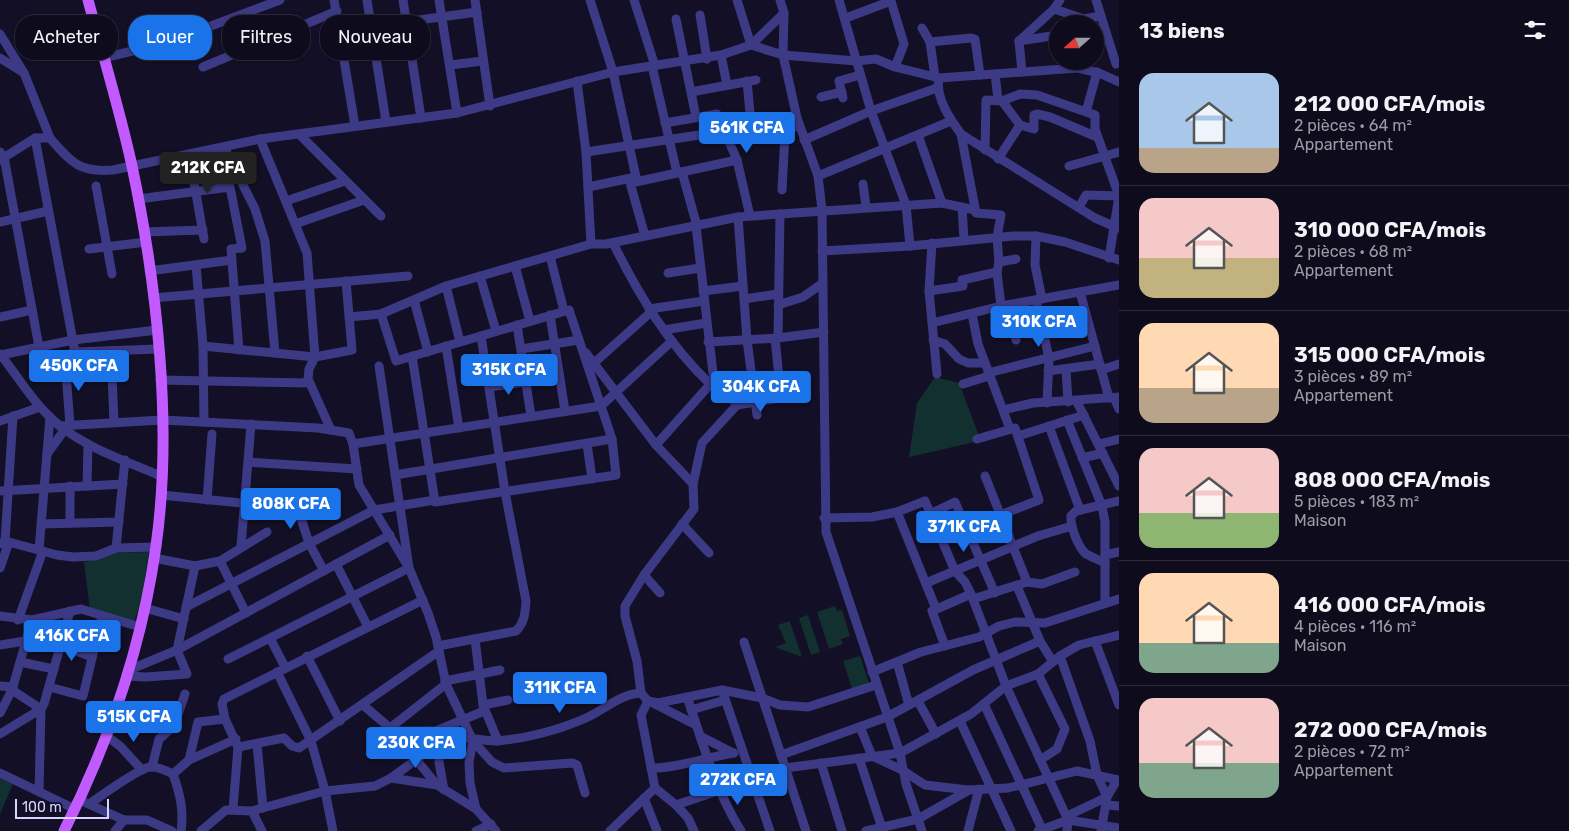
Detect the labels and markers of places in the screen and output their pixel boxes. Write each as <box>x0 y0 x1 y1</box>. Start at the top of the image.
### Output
pin: 561K CFA <box>695 112 799 154</box>
pin: 212K CFA <box>156 152 260 194</box>
pin: 310K CFA <box>987 306 1091 348</box>
pin: 450K CFA <box>27 350 131 392</box>
pin: 315K CFA <box>457 354 561 396</box>
pin: 304K CFA <box>709 370 813 413</box>
pin: 808K CFA <box>239 488 343 530</box>
pin: 371K CFA <box>912 510 1016 553</box>
pin: 416K CFA <box>20 620 124 662</box>
pin: 311K CFA <box>508 672 612 714</box>
pin: 515K CFA <box>82 700 186 743</box>
pin: 230K CFA <box>364 726 468 769</box>
pin: 272K CFA <box>686 764 790 806</box>

